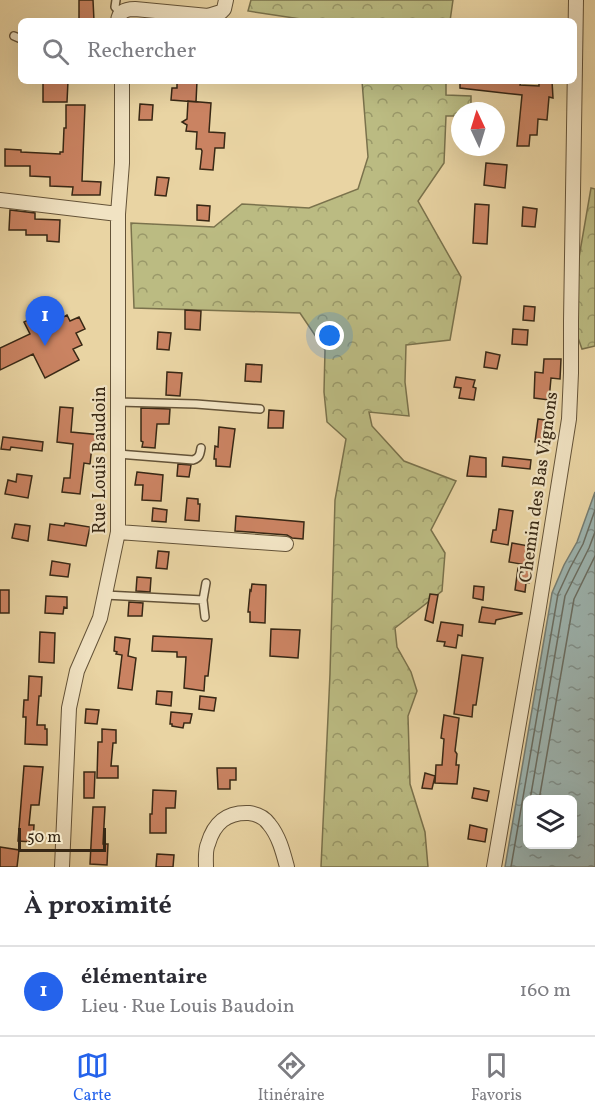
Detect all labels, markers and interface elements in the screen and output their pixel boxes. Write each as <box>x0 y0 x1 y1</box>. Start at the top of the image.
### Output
search box <box>18 18 577 84</box>
icon: search <box>39 35 72 68</box>
text: Rechercher <box>87 36 196 67</box>
north arrow <box>451 102 505 156</box>
pin: 1 <box>26 296 64 346</box>
your location <box>315 321 344 350</box>
street label: Rue Louis Baudoin <box>88 386 113 534</box>
street label: Chemin des Bas Vignons <box>514 390 565 584</box>
map controls <box>523 795 577 849</box>
button: layers <box>523 795 577 849</box>
scale bar <box>18 825 106 852</box>
text: 50 m <box>27 827 61 849</box>
text: À proximité <box>24 888 172 924</box>
text: élémentaire <box>81 962 207 993</box>
text: 1 <box>39 977 48 1005</box>
text: 160 m <box>519 977 571 1005</box>
text: Lieu · Rue Louis Baudoin <box>81 993 295 1021</box>
tab: Carte <box>73 1049 111 1107</box>
tab: Itinéraire <box>258 1049 325 1107</box>
tab: Favoris <box>471 1049 522 1107</box>

